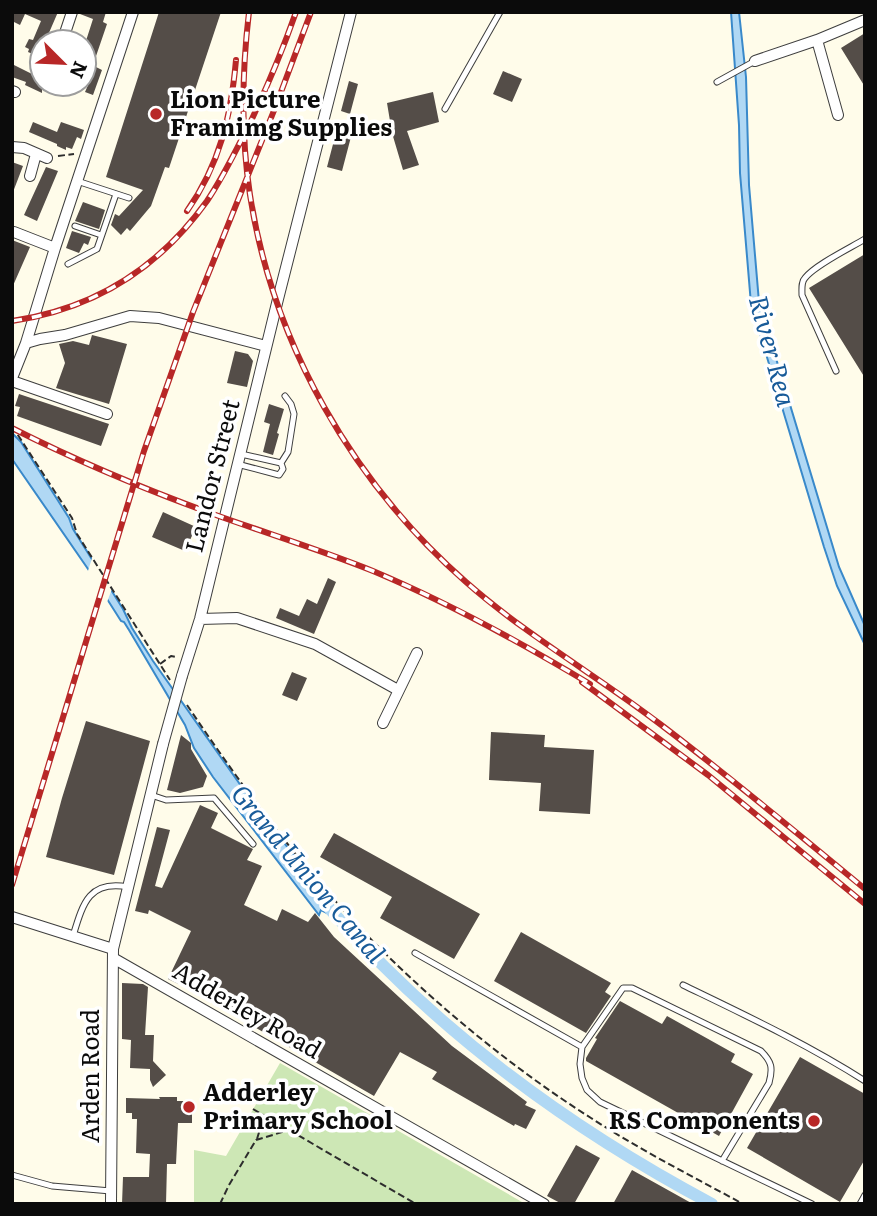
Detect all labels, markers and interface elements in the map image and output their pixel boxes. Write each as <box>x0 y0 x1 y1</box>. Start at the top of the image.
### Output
north arrow <box>28 28 98 98</box>
text: N <box>63 57 95 83</box>
place label: Lion Picture Framimg Supplies <box>170 80 392 143</box>
marker: Lion Picture Framimg Supplies <box>148 106 164 122</box>
water label: River Rea <box>741 290 808 410</box>
street label: Landor Street <box>175 395 247 556</box>
water label: Grand Union Canal <box>223 774 397 971</box>
street label: Adderley Road <box>168 952 329 1066</box>
street label: Arden Road <box>71 1009 106 1143</box>
place label: Adderley Primary School <box>203 1073 393 1136</box>
marker: Adderley Primary School <box>181 1099 197 1115</box>
place label: RS Components <box>609 1101 800 1136</box>
marker: RS Components <box>806 1113 822 1129</box>

